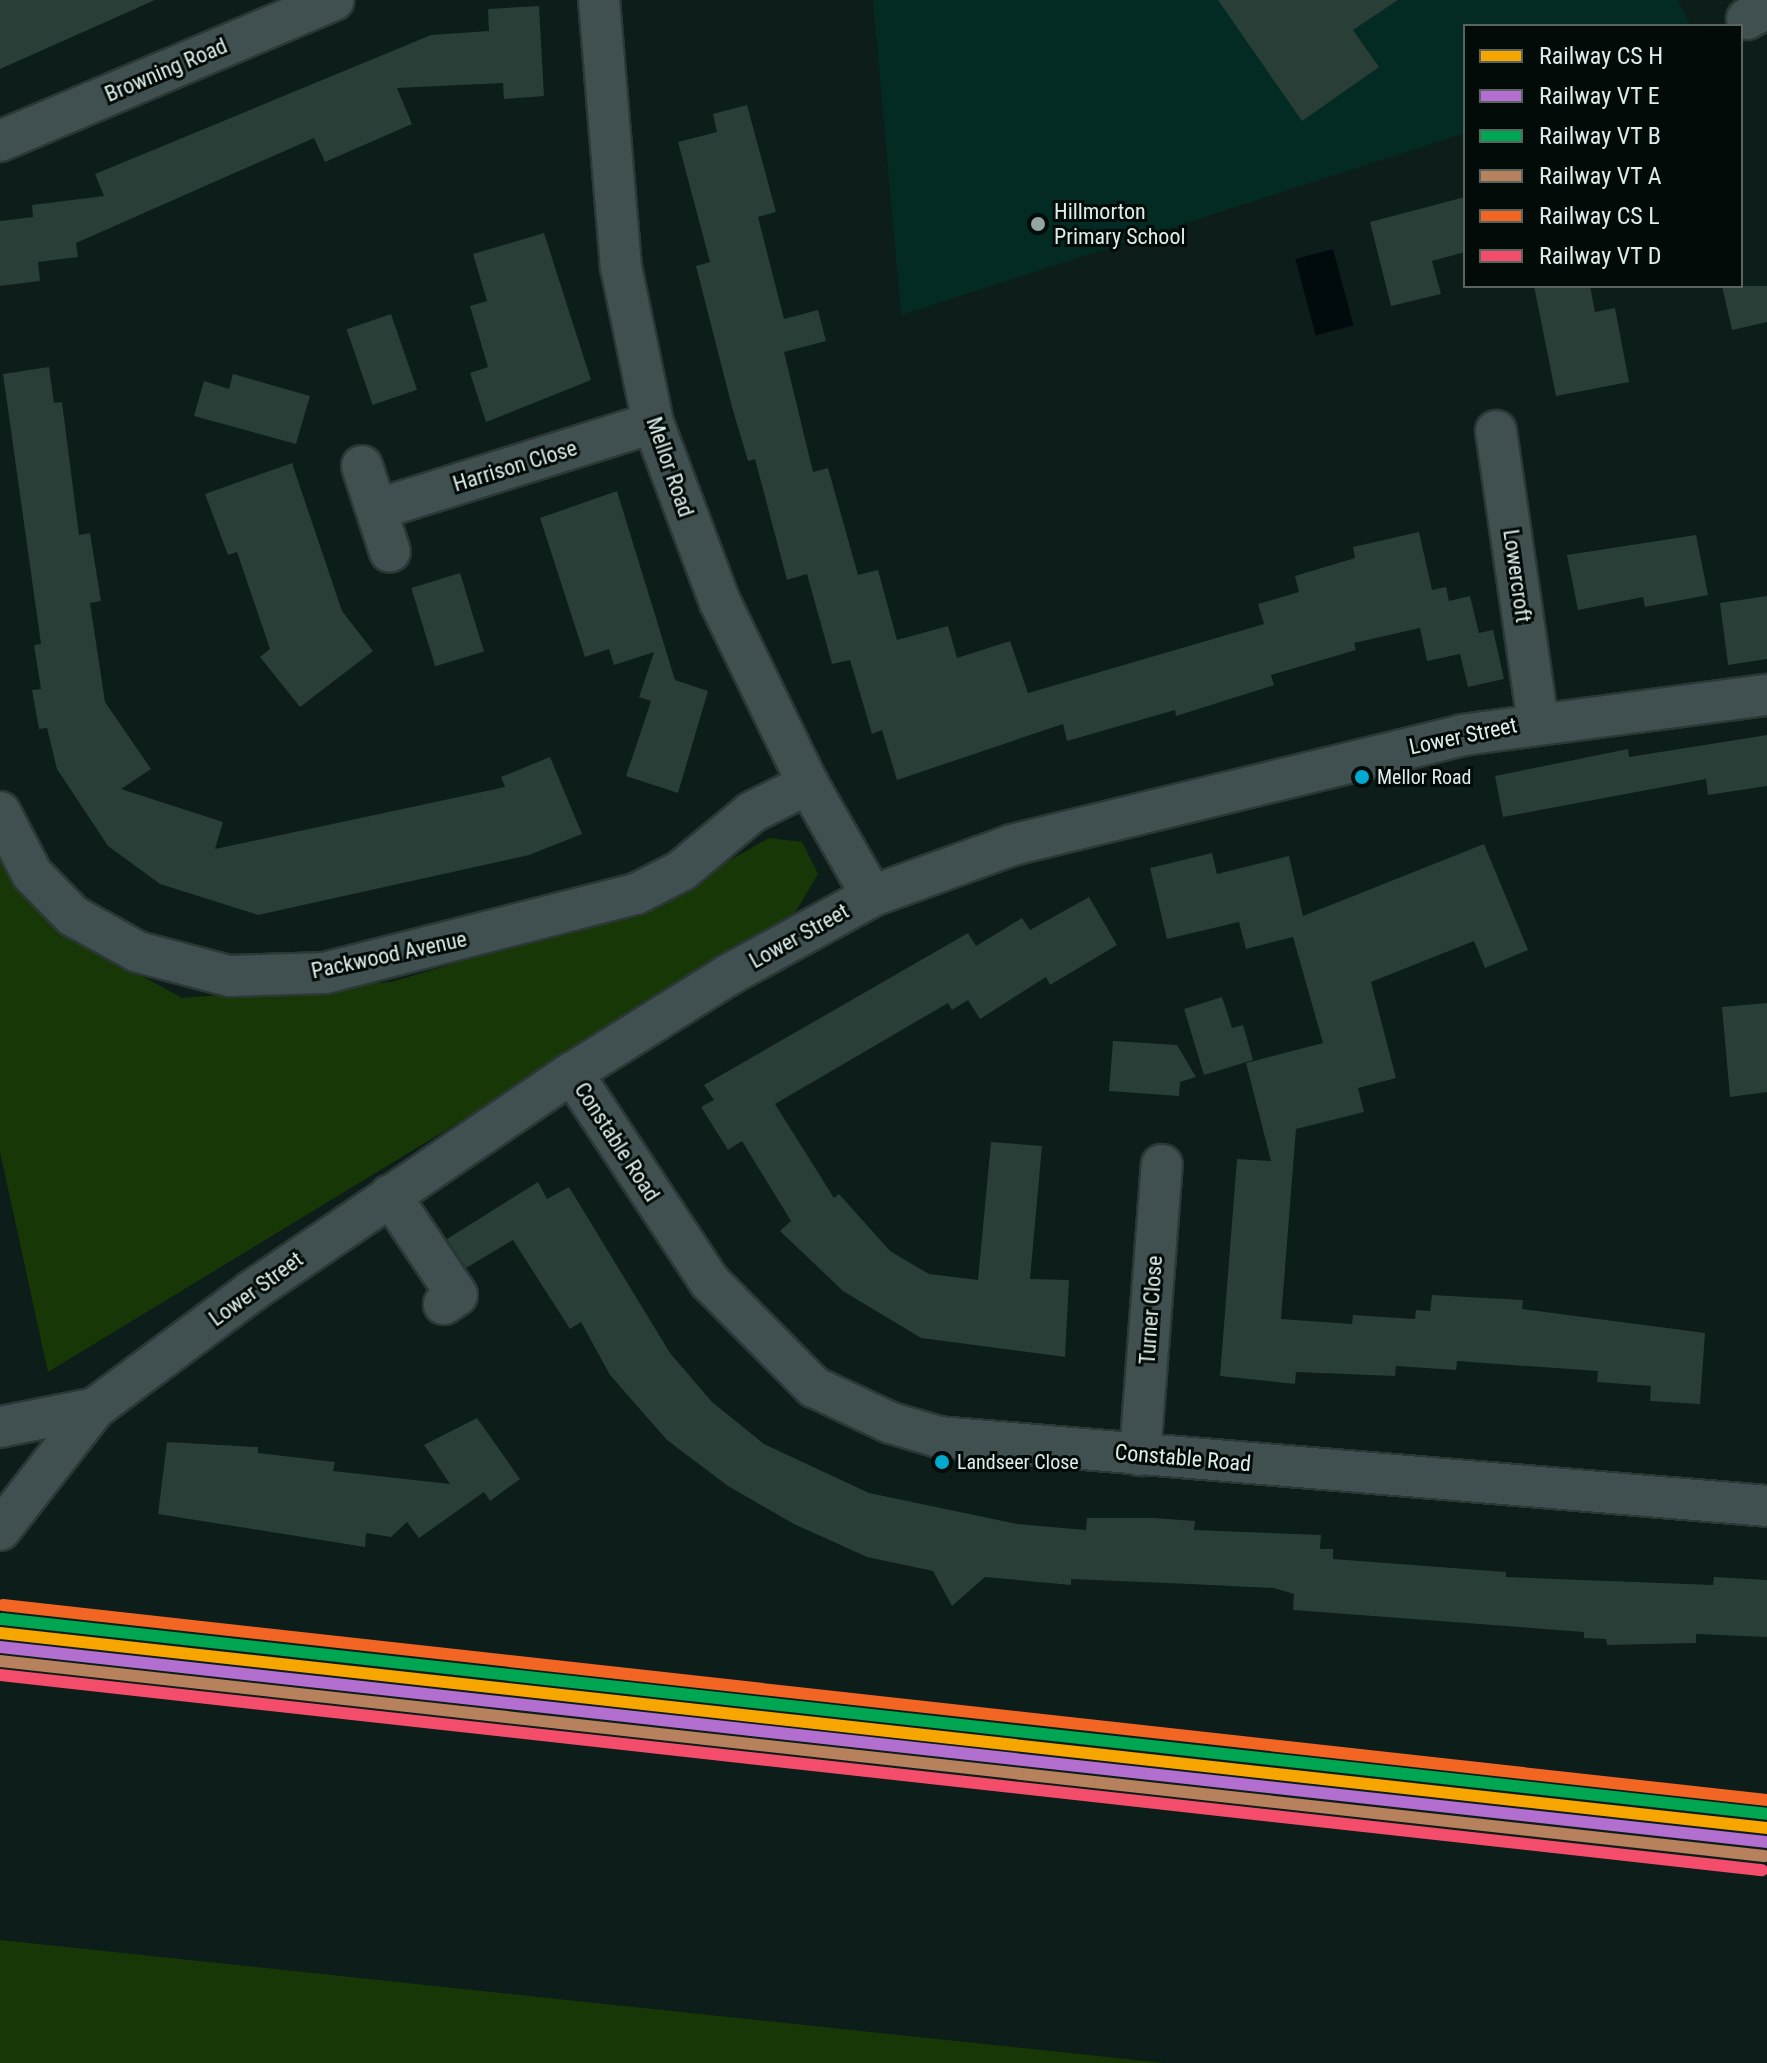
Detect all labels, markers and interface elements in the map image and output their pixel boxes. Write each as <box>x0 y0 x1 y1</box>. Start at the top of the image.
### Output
legend <box>1463 24 1743 288</box>
street label: Browning Road <box>101 32 231 108</box>
text: Railway CS H <box>1539 42 1663 70</box>
text: Railway VT E <box>1539 82 1660 110</box>
text: Railway VT B <box>1539 122 1661 150</box>
text: Railway VT A <box>1539 162 1662 190</box>
place label: Hillmorton Primary School <box>1054 198 1185 250</box>
text: Railway CS L <box>1539 202 1660 230</box>
marker: Hillmorton Primary School <box>1029 215 1047 233</box>
text: Railway VT D <box>1539 242 1661 270</box>
street label: Mellor Road <box>641 414 699 520</box>
street label: Harrison Close <box>450 435 580 497</box>
street label: Lowercroft <box>1497 528 1537 624</box>
street label: Lower Street <box>1407 712 1519 760</box>
place label: Mellor Road <box>1377 765 1472 789</box>
marker: Mellor Road <box>1354 769 1370 785</box>
street label: Lower Street <box>745 898 853 974</box>
street label: Packwood Avenue <box>309 926 469 984</box>
street label: Constable Road <box>569 1077 665 1207</box>
street label: Lower Street <box>204 1246 308 1332</box>
street label: Turner Close <box>1134 1255 1168 1365</box>
street label: Constable Road <box>1114 1439 1252 1477</box>
place label: Landseer Close <box>957 1450 1079 1474</box>
marker: Landseer Close <box>934 1454 950 1470</box>

